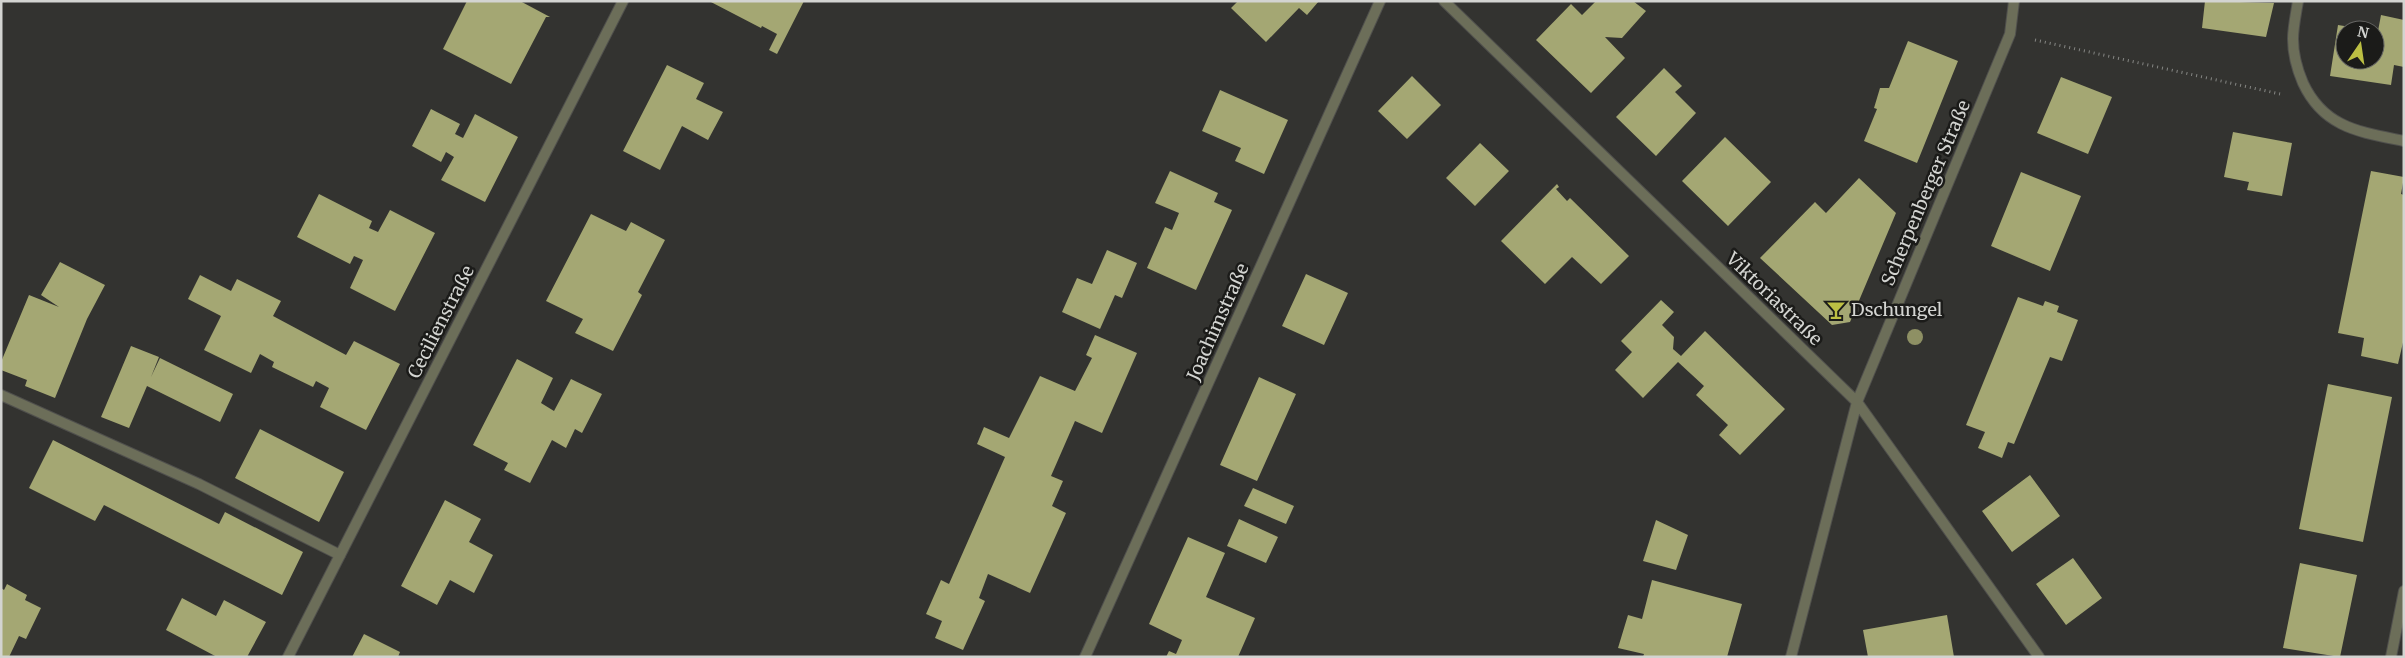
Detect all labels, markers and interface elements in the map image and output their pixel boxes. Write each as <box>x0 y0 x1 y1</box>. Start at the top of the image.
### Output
north arrow <box>2335 20 2385 70</box>
text: N <box>2356 22 2370 42</box>
street label: Scherpenberger Straße <box>1876 97 1975 289</box>
street label: Viktoriastraße <box>1721 246 1827 350</box>
street label: Joachimstraße <box>1181 260 1254 385</box>
street label: Cecilienstraße <box>402 261 479 382</box>
place label: Dschungel <box>1851 298 1943 321</box>
bar icon: Dschungel <box>1825 299 1847 321</box>

